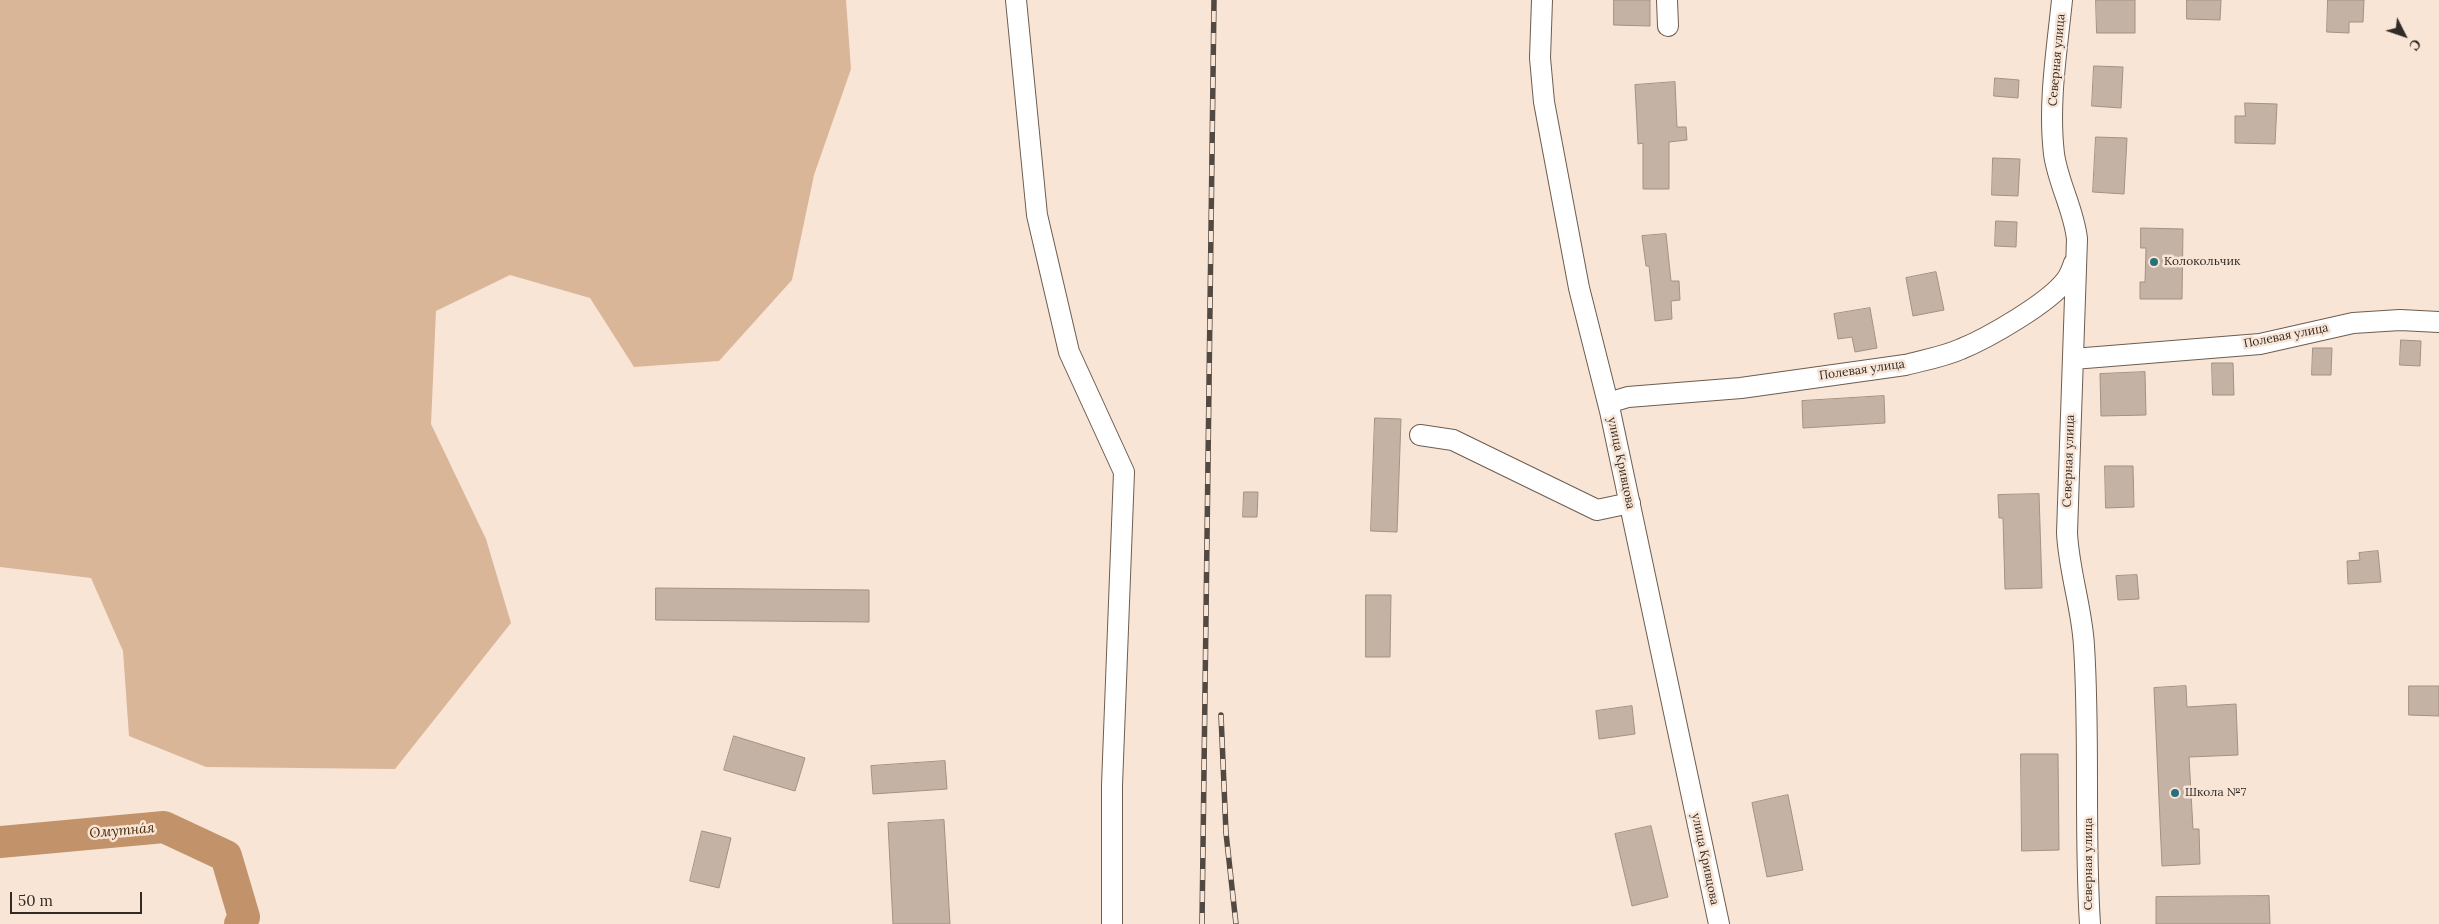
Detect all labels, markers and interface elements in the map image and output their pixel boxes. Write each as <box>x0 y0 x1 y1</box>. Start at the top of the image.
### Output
north arrow <box>2379 10 2429 60</box>
street label: Северная улица <box>2046 13 2068 107</box>
text: С <box>2405 35 2425 54</box>
place label: Колокольчик <box>2164 255 2240 269</box>
marker: Колокольчик <box>2148 256 2160 268</box>
street label: Полевая улица <box>2242 321 2330 351</box>
street label: Полевая улица <box>1818 357 1906 383</box>
street label: Северная улица <box>2060 414 2078 508</box>
street label: улица Кривцова <box>1604 416 1638 510</box>
place label: Школа №7 <box>2185 786 2246 800</box>
marker: Школа №7 <box>2169 787 2181 799</box>
street label: улица Кривцова <box>1688 812 1722 906</box>
street label: Северная улица <box>2082 818 2096 910</box>
water label: Омутна́я <box>89 820 155 842</box>
scale bar <box>12 882 145 914</box>
text: 50 m <box>18 891 53 910</box>

